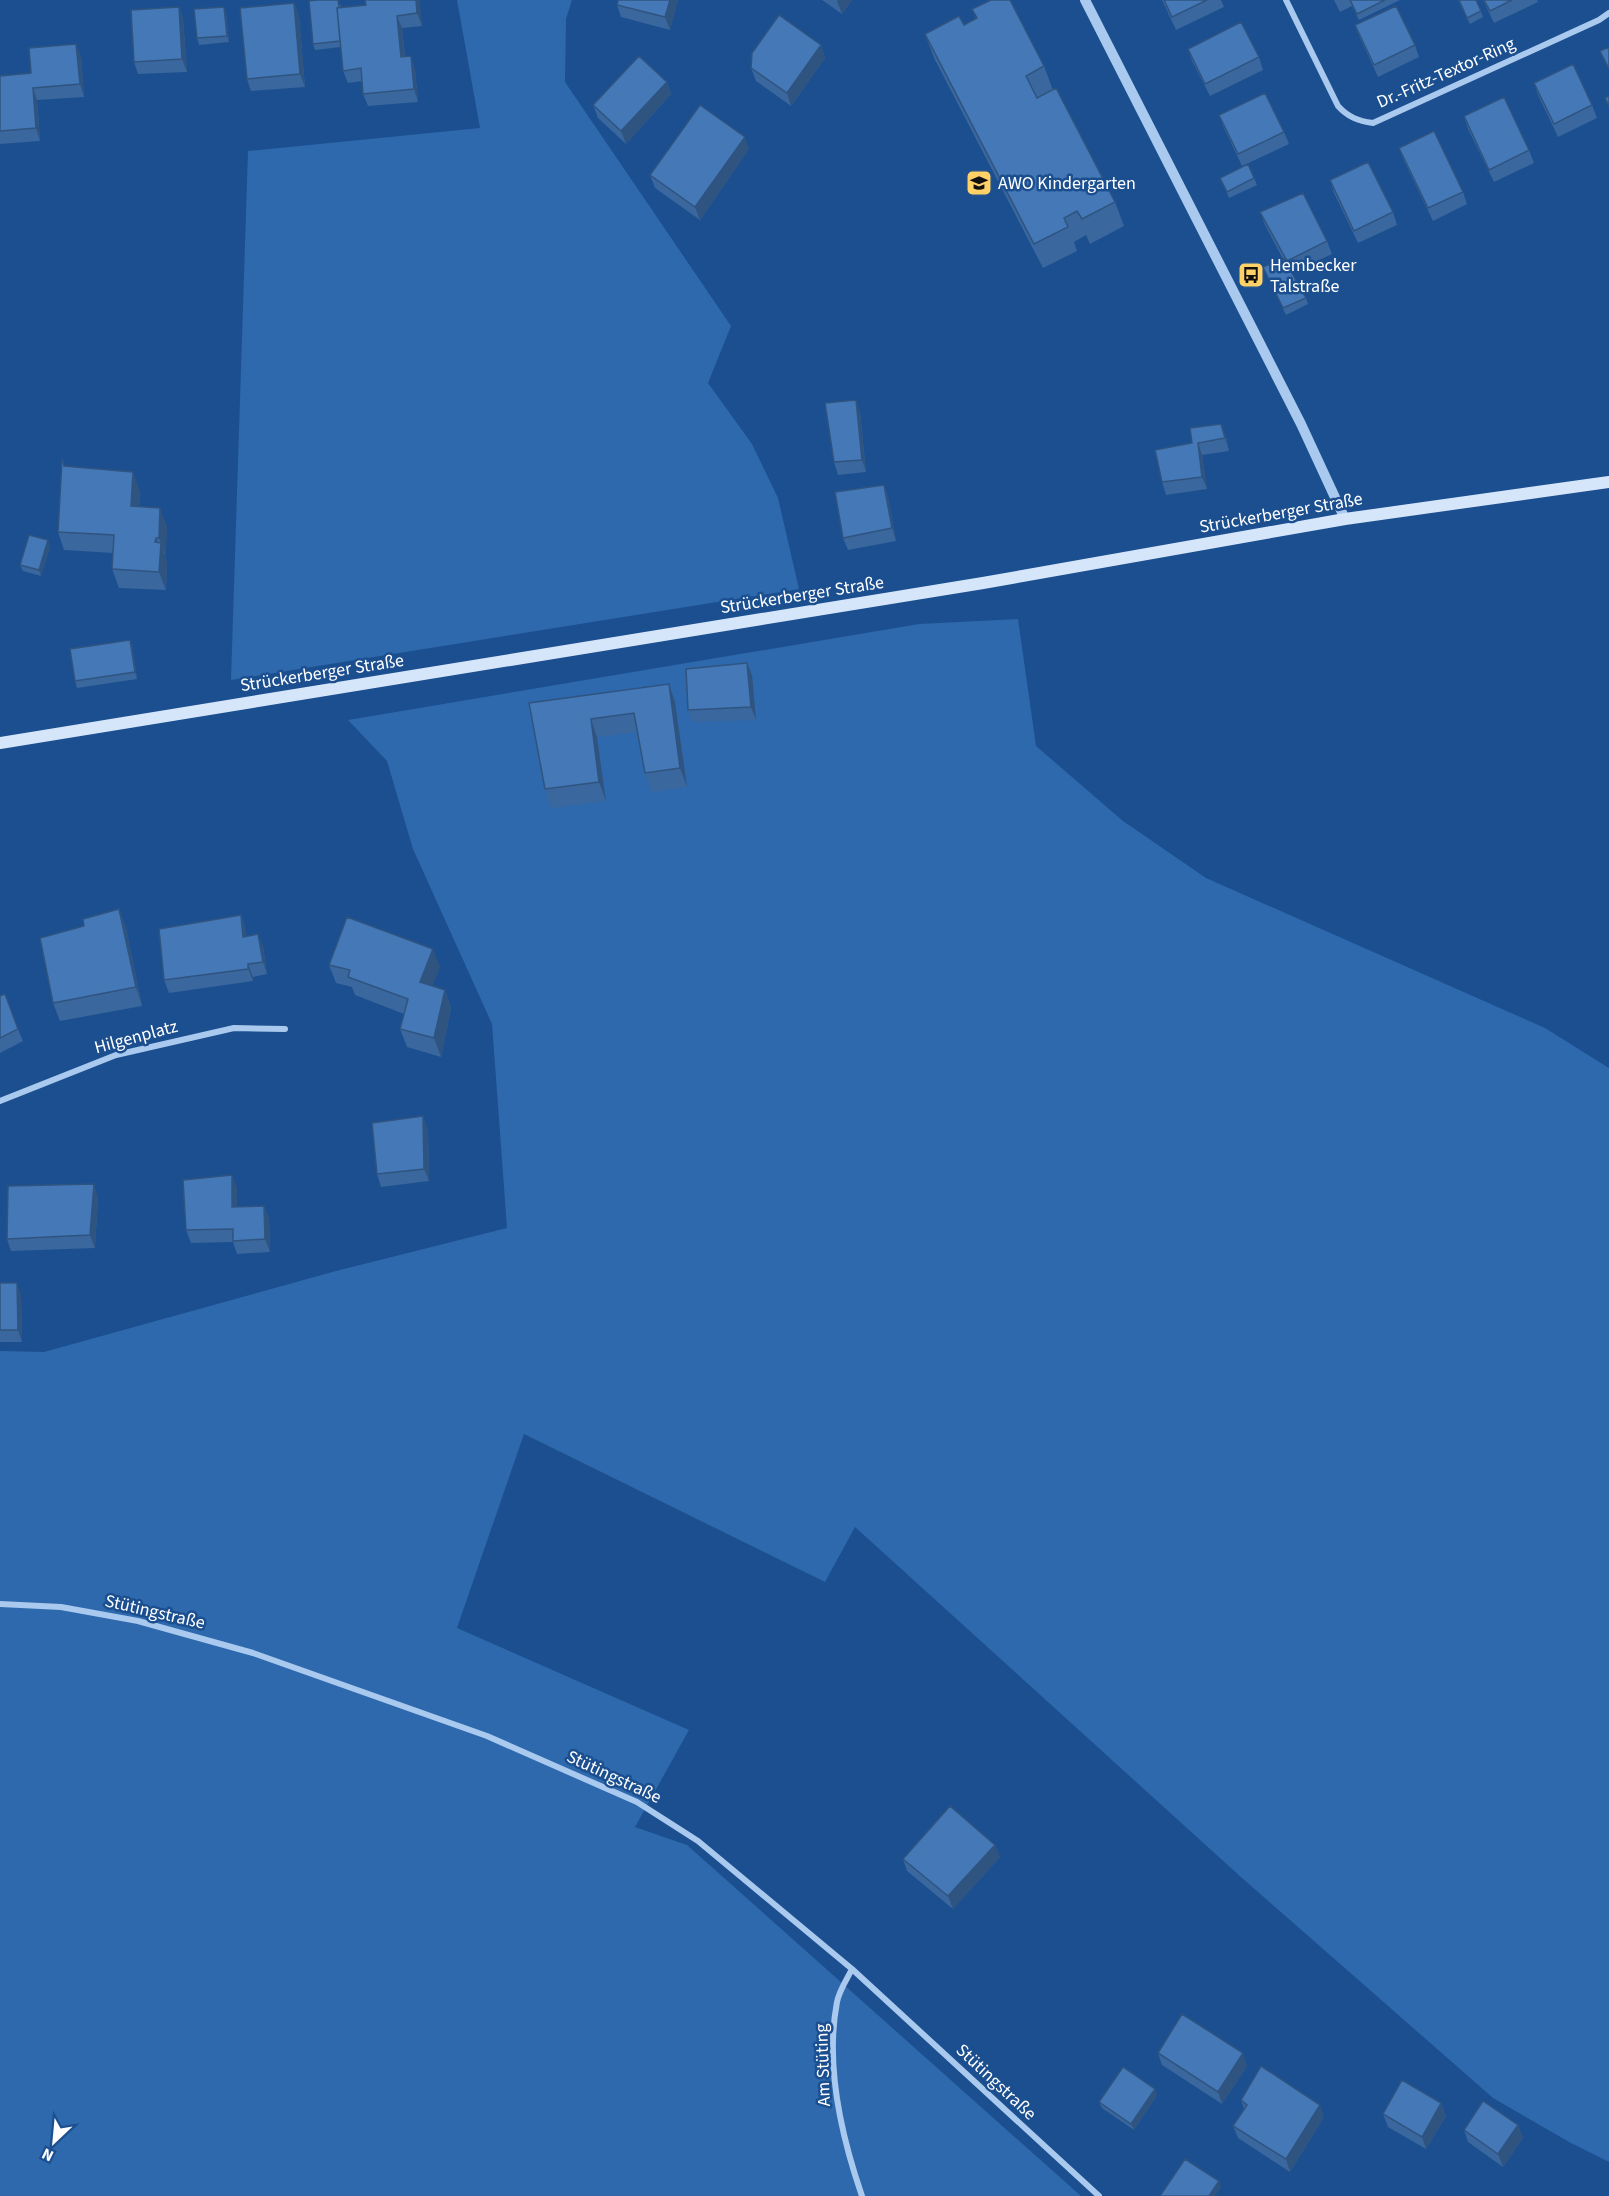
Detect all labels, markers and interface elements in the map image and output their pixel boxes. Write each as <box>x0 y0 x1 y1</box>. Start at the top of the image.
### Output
street label: Dr.-Fritz-Textor-Ring <box>1373 31 1519 115</box>
school or university icon: AWO Kindergarten <box>964 168 994 198</box>
place label: AWO Kindergarten <box>998 171 1136 196</box>
place label: Hembecker Talstraße <box>1270 253 1357 299</box>
bus stop icon: Hembecker Talstraße <box>1236 260 1266 290</box>
street label: Strückerberger Straße <box>1197 486 1365 540</box>
street label: Strückerberger Straße <box>718 570 886 620</box>
street label: Strückerberger Straße <box>238 648 406 698</box>
street label: Hilgenplatz <box>91 1014 181 1060</box>
street label: Stütingstraße <box>103 1588 208 1636</box>
street label: Stütingstraße <box>563 1744 666 1810</box>
street label: Am Stüting <box>809 2023 837 2107</box>
street label: Stütingstraße <box>950 2038 1042 2126</box>
north arrow <box>24 2112 84 2172</box>
text: N <box>38 2142 57 2167</box>

